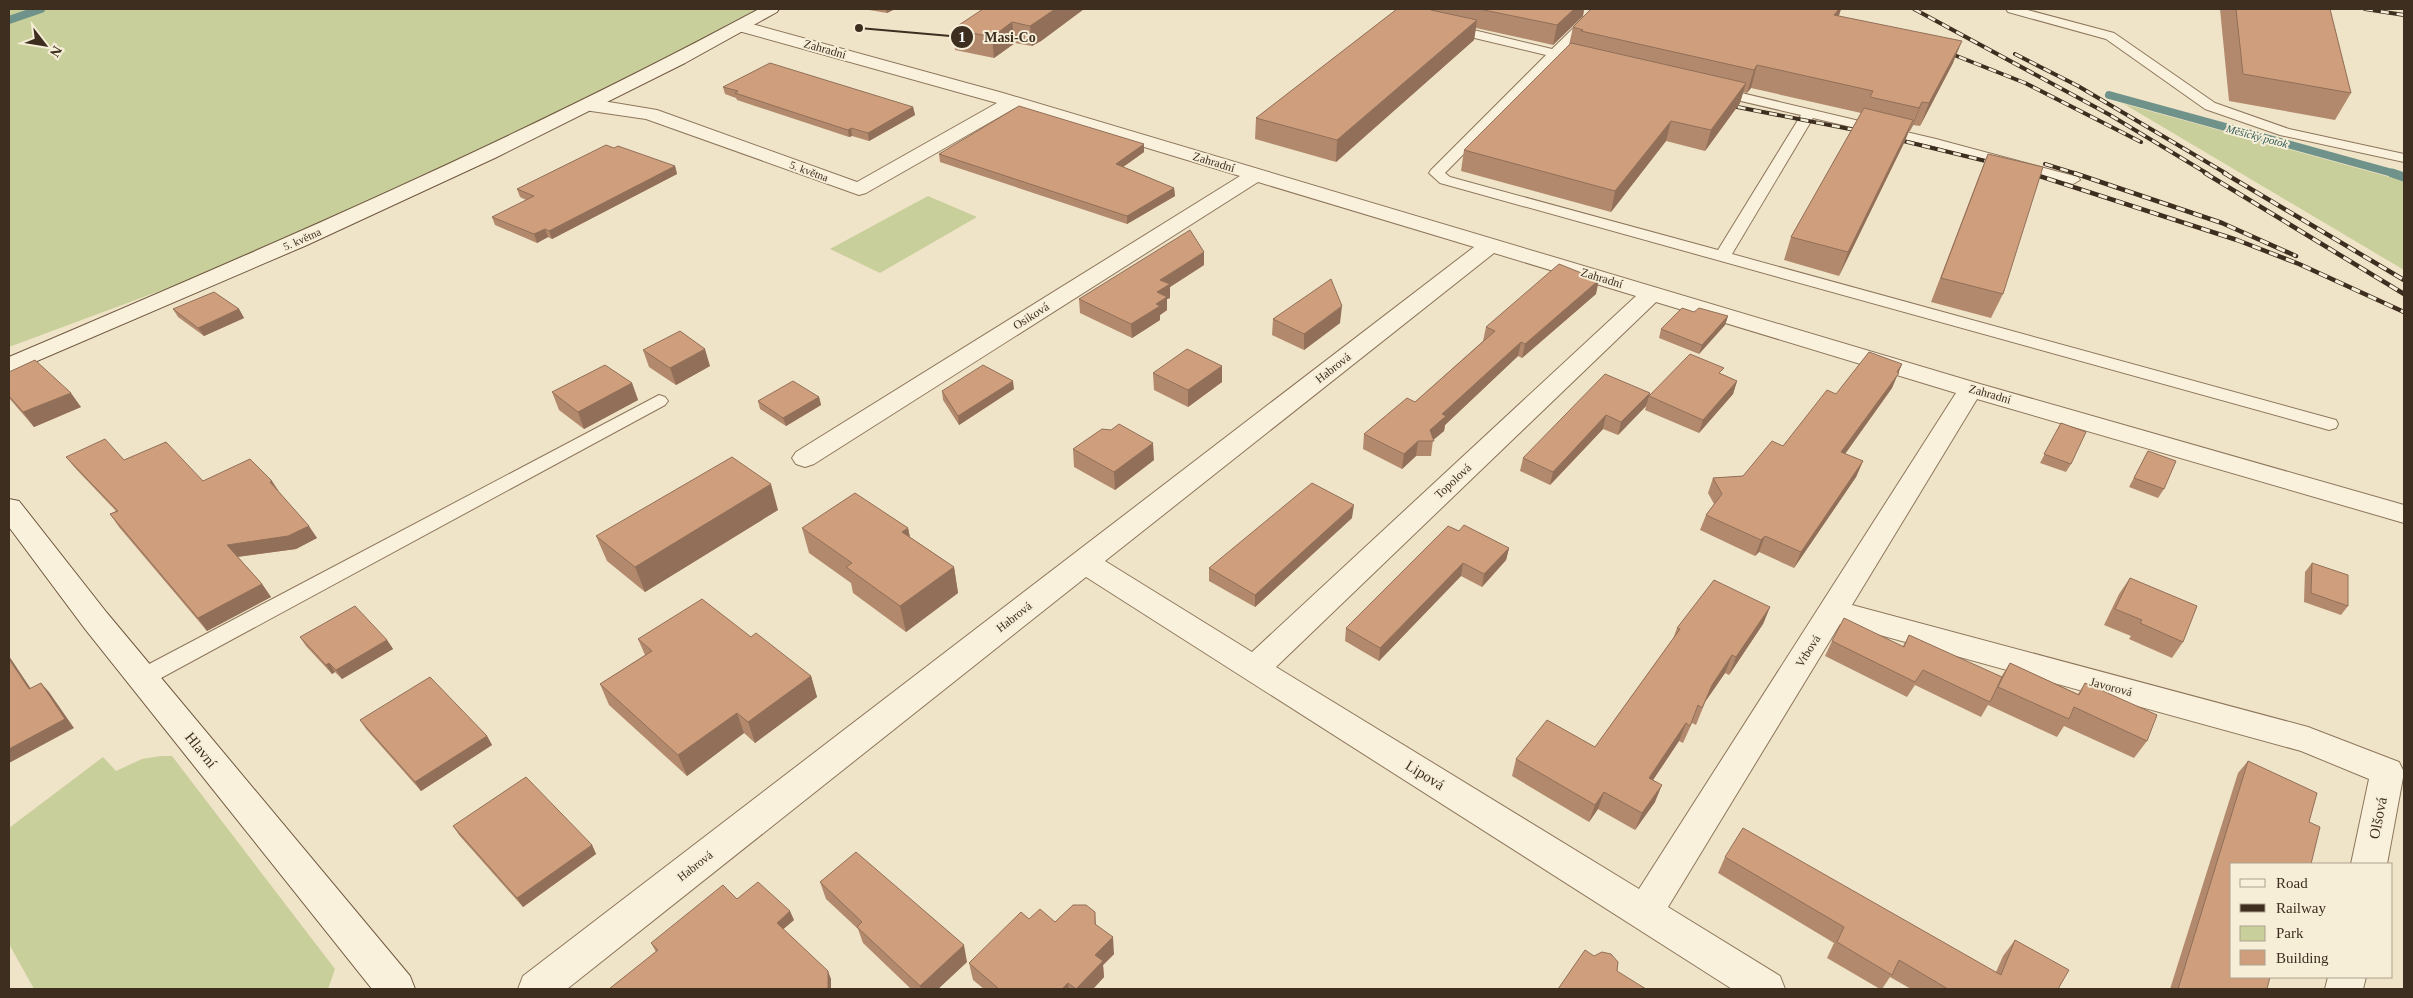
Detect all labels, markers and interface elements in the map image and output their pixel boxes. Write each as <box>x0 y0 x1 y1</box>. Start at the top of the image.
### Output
north arrow <box>20 20 70 70</box>
callout: Masi-Co <box>949 23 1045 52</box>
text: 1 <box>958 29 966 45</box>
text: Masi-Co <box>984 30 1036 45</box>
street label: Zahradní <box>802 36 848 62</box>
text: N <box>47 43 65 60</box>
water label: Měšický potok <box>2224 122 2290 150</box>
street label: Zahradní <box>1191 149 1237 175</box>
street label: 5. května <box>788 158 830 184</box>
street label: 5. května <box>281 225 323 253</box>
street label: Zahradní <box>1579 265 1625 291</box>
street label: Osiková <box>1010 299 1052 333</box>
street label: Habrová <box>1312 349 1354 386</box>
street label: Zahradní <box>1967 381 2013 407</box>
street label: Topolová <box>1432 460 1475 502</box>
street label: Habrová <box>993 598 1035 635</box>
street label: Vrbová <box>1793 632 1824 670</box>
street label: Javorová <box>2088 675 2134 700</box>
street label: Hlavní <box>182 729 220 771</box>
street label: Lipová <box>1403 757 1448 793</box>
street label: Olšová <box>2366 795 2390 840</box>
street label: Habrová <box>674 847 716 884</box>
legend <box>2230 863 2393 978</box>
text: Road <box>2276 875 2308 891</box>
text: Railway <box>2276 900 2326 916</box>
text: Park <box>2276 925 2304 941</box>
text: Building <box>2276 950 2329 966</box>

